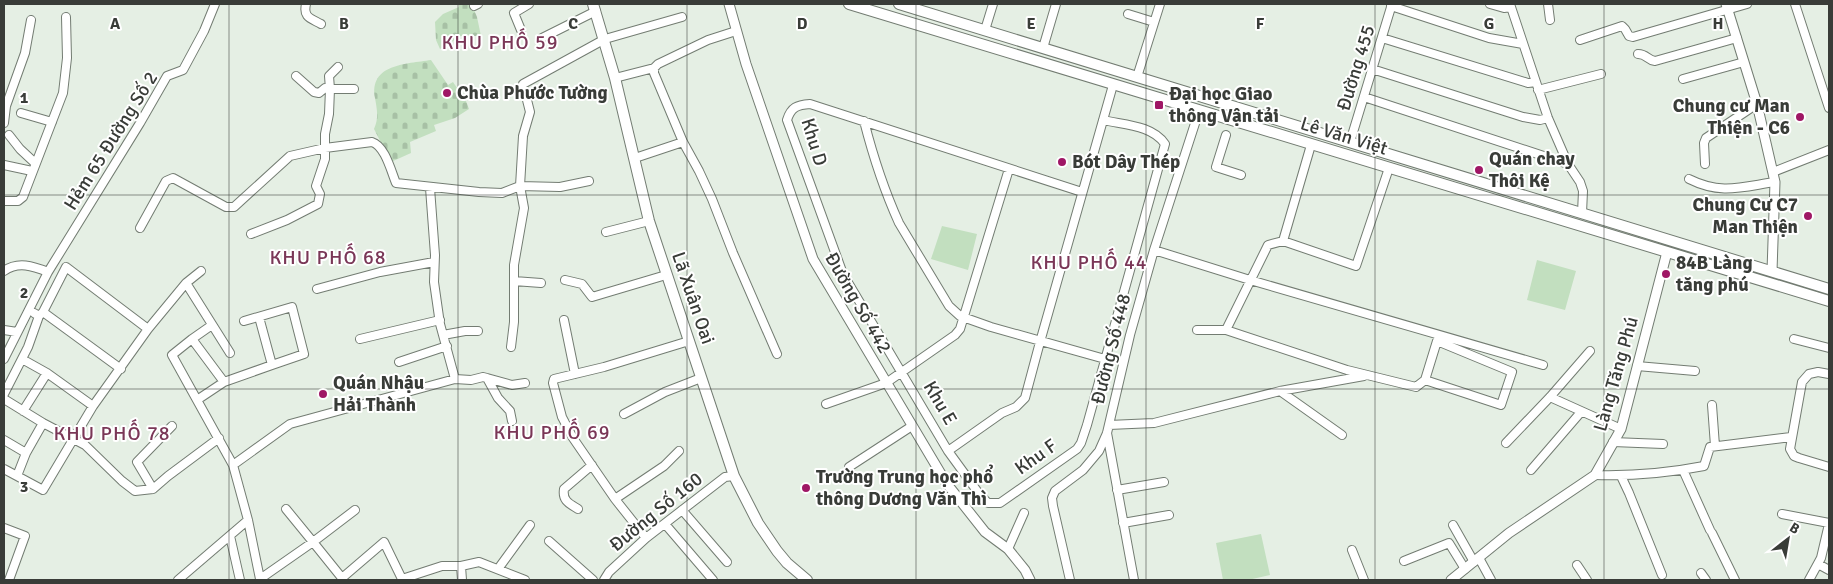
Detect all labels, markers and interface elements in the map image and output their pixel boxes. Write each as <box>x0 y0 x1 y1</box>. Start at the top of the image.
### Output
text: A <box>110 14 121 34</box>
text: B <box>339 14 349 34</box>
text: C <box>568 14 578 34</box>
text: D <box>797 14 808 34</box>
text: E <box>1026 14 1036 34</box>
text: F <box>1256 14 1265 34</box>
text: G <box>1484 14 1494 34</box>
text: H <box>1713 14 1723 34</box>
street label: Đường 455 <box>1332 22 1380 114</box>
district label: KHU PHỐ 59 <box>441 28 559 55</box>
street label: Hẻm 65 Đường Số 2 <box>59 67 163 215</box>
place label: Chùa Phước Tường <box>457 81 608 105</box>
place label: Đại học Giao thông Vận tải <box>1168 82 1279 128</box>
marker: Chùa Phước Tường <box>441 87 453 99</box>
text: 1 <box>20 88 29 108</box>
place label: Chung cư Man Thiện - C6 <box>1673 94 1790 140</box>
marker: Đại học Giao thông Vận tải <box>1153 99 1165 111</box>
street label: Lê Văn Việt <box>1298 111 1391 161</box>
marker: Chung cư Man Thiện - C6 <box>1794 111 1806 123</box>
street label: Khu D <box>795 115 833 169</box>
place label: Quán chay Thôi Kệ <box>1489 147 1575 193</box>
place label: Bót Dây Thép <box>1072 150 1180 174</box>
marker: Bót Dây Thép <box>1056 156 1068 168</box>
marker: Quán chay Thôi Kệ <box>1473 164 1485 176</box>
place label: Chung Cư C7 Man Thiện <box>1692 193 1798 239</box>
marker: Chung Cư C7 Man Thiện <box>1802 210 1814 222</box>
district label: KHU PHỐ 68 <box>269 243 387 270</box>
street label: Đường Số 442 <box>819 248 897 358</box>
district label: KHU PHỐ 44 <box>1030 248 1148 275</box>
street label: Lã Xuân Oai <box>666 249 720 347</box>
place label: 84B Làng tăng phú <box>1675 251 1753 297</box>
marker: 84B Làng tăng phú <box>1660 268 1672 280</box>
text: 2 <box>20 283 28 303</box>
street label: Đường Số 448 <box>1086 291 1136 407</box>
street label: Làng Tăng Phú <box>1588 314 1644 434</box>
place label: Quán Nhậu Hải Thành <box>333 371 424 417</box>
street label: Khu E <box>918 377 962 429</box>
marker: Quán Nhậu Hải Thành <box>317 388 329 400</box>
district label: KHU PHỐ 69 <box>493 418 611 445</box>
district label: KHU PHỐ 78 <box>53 419 171 446</box>
street label: Khu F <box>1010 434 1062 480</box>
place label: Trường Trung học phổ thông Dương Văn Thì <box>815 464 993 511</box>
street label: Đường Số 160 <box>605 467 707 557</box>
text: 3 <box>20 477 28 497</box>
marker: Trường Trung học phổ thông Dương Văn Thì <box>800 482 812 494</box>
north arrow <box>1763 514 1813 564</box>
text: B <box>1786 519 1803 538</box>

